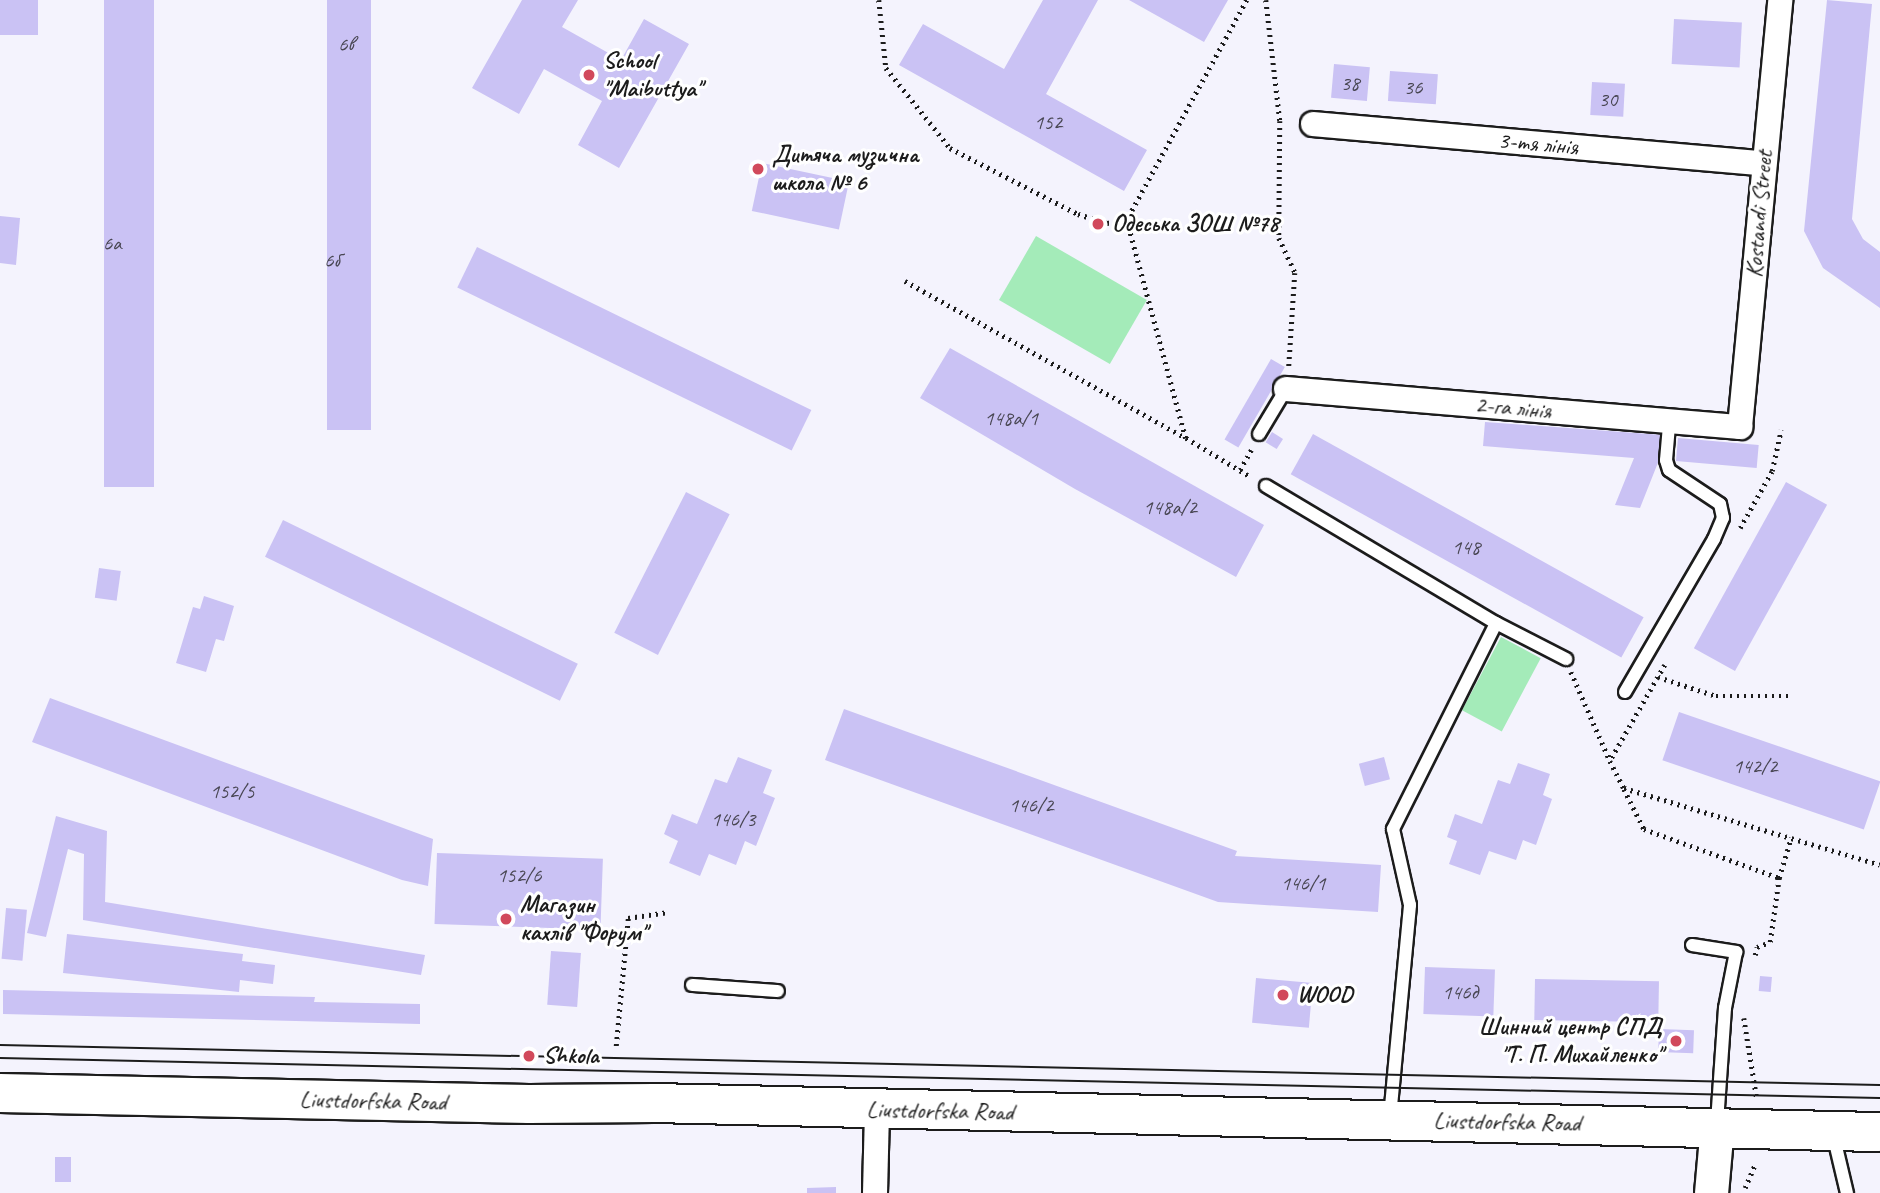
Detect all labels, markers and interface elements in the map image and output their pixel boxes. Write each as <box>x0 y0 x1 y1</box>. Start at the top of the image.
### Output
house number: 6в <box>338 31 354 57</box>
place label: School "Maibuttya" <box>603 47 701 103</box>
marker: School "Maibuttya" <box>581 67 597 83</box>
house number: 38 <box>1341 70 1359 96</box>
house number: 36 <box>1404 74 1422 100</box>
house number: 30 <box>1599 86 1617 112</box>
house number: 152 <box>1034 109 1062 135</box>
street label: 3-тя лінія <box>1496 126 1580 162</box>
place label: Дитяча музична школа № 6 <box>772 141 917 197</box>
street label: Kostandi Street <box>1739 149 1779 279</box>
marker: Дитяча музична школа № 6 <box>750 161 766 177</box>
place label: Одеська ЗОШ №78 <box>1112 210 1279 238</box>
marker: Одеська ЗОШ №78 <box>1090 216 1106 232</box>
house number: 6а <box>103 230 121 256</box>
house number: 6б <box>324 247 340 273</box>
street label: 2-га лінія <box>1473 390 1553 426</box>
house number: 148а/1 <box>984 405 1038 431</box>
house number: 148а/2 <box>1143 494 1197 520</box>
house number: 148 <box>1452 534 1480 560</box>
house number: 142/2 <box>1733 753 1777 779</box>
house number: 152/5 <box>210 778 254 804</box>
house number: 146/2 <box>1009 792 1053 818</box>
house number: 146/3 <box>711 806 755 832</box>
house number: 152/6 <box>497 862 541 888</box>
house number: 146/1 <box>1281 870 1325 896</box>
place label: Магазин кахлів "Форум" <box>520 891 646 947</box>
marker: Магазин кахлів "Форум" <box>498 911 514 927</box>
house number: 146д <box>1442 979 1478 1005</box>
place label: WOOD <box>1297 981 1353 1009</box>
marker: WOOD <box>1275 987 1291 1003</box>
place label: Шинний центр СПД "Т. П. Михайленко" <box>1479 1013 1662 1069</box>
marker: Шинний центр СПД "Т. П. Михайленко" <box>1668 1033 1684 1049</box>
place label: Shkola <box>543 1042 598 1070</box>
marker: Shkola <box>521 1048 537 1064</box>
street label: Liustdorfska Road <box>299 1085 447 1117</box>
street label: Liustdorfska Road <box>866 1095 1014 1127</box>
street label: Liustdorfska Road <box>1433 1106 1581 1138</box>

